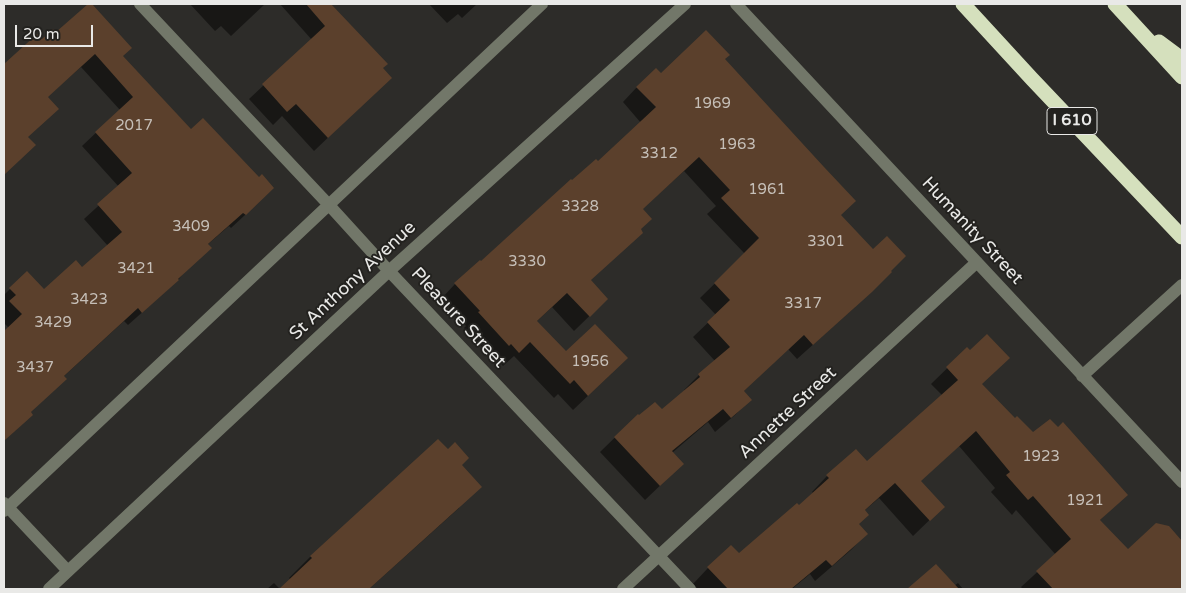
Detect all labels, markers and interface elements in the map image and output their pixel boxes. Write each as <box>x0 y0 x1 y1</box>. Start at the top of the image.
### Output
scale bar <box>18 15 95 47</box>
text: 20 m <box>23 25 60 43</box>
house number: 1969 <box>693 95 731 113</box>
road number: I 610 <box>1047 108 1097 134</box>
house number: 2017 <box>115 117 153 135</box>
house number: 1963 <box>718 136 756 154</box>
house number: 3312 <box>640 145 678 163</box>
street label: Humanity Street <box>917 173 1027 289</box>
house number: 1961 <box>748 181 786 199</box>
house number: 3328 <box>561 198 599 216</box>
street label: St Anthony Avenue <box>285 217 421 345</box>
house number: 3409 <box>172 218 210 236</box>
house number: 3301 <box>807 233 845 251</box>
house number: 3330 <box>508 253 546 271</box>
house number: 3421 <box>117 260 155 278</box>
street label: Pleasure Street <box>406 263 510 373</box>
house number: 3423 <box>70 291 108 309</box>
house number: 3317 <box>784 295 822 313</box>
house number: 3429 <box>34 314 72 332</box>
house number: 1956 <box>571 353 609 371</box>
house number: 3437 <box>16 359 54 377</box>
street label: Annette Street <box>735 362 841 464</box>
house number: 1923 <box>1022 448 1060 466</box>
house number: 1921 <box>1066 492 1104 510</box>

